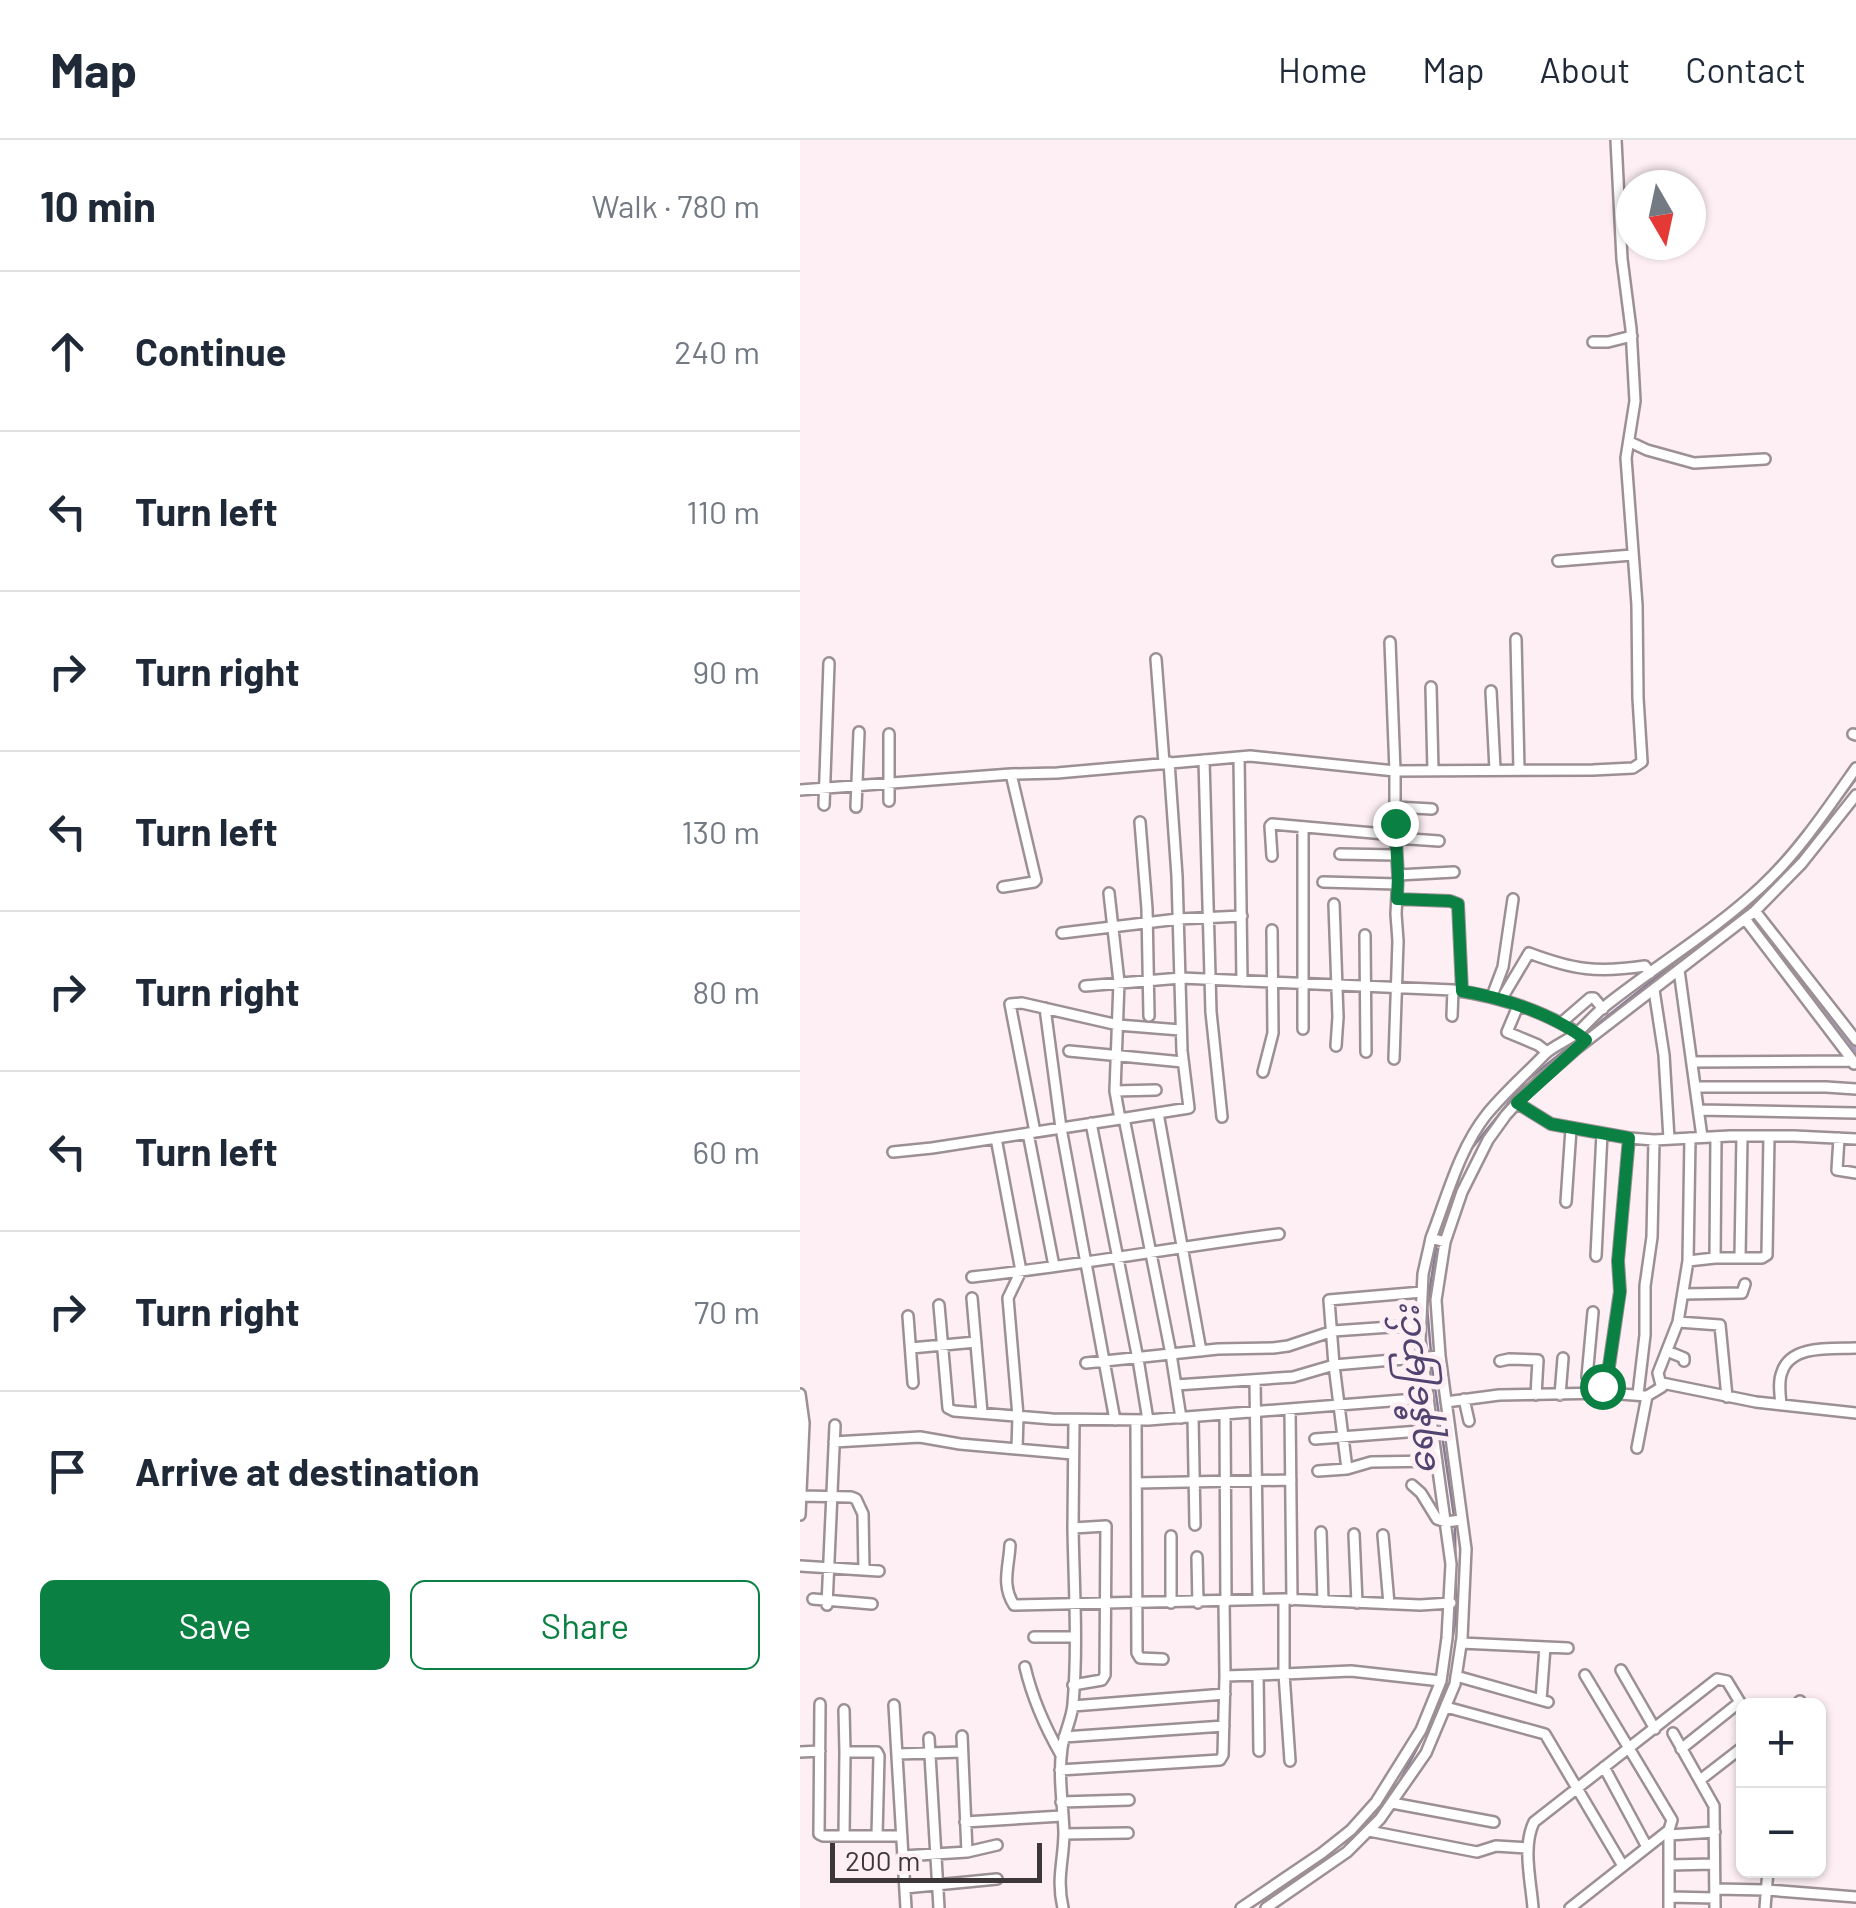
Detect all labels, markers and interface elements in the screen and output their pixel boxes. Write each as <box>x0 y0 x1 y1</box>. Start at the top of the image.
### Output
text: Map <box>50 40 137 98</box>
text: Home <box>1278 48 1367 90</box>
text: Map <box>1422 48 1485 90</box>
text: About <box>1540 48 1630 90</box>
text: Contact <box>1685 48 1806 90</box>
north arrow <box>1616 170 1706 260</box>
text: 10 min <box>40 180 156 230</box>
text: Walk · 780 m <box>591 186 760 224</box>
icon: ahead <box>40 324 95 379</box>
text: Continue <box>135 328 286 374</box>
text: 240 m <box>674 332 760 370</box>
icon: left <box>40 484 95 539</box>
text: Turn left <box>135 488 278 534</box>
text: 110 m <box>687 492 760 530</box>
icon: right <box>40 644 95 699</box>
text: Turn right <box>135 648 300 694</box>
text: 90 m <box>692 652 760 690</box>
route end <box>1373 801 1419 847</box>
icon: left <box>40 804 95 859</box>
text: Turn left <box>135 808 278 854</box>
text: 130 m <box>681 812 760 850</box>
icon: right <box>40 964 95 1019</box>
text: Turn right <box>135 968 300 1014</box>
text: 80 m <box>692 972 760 1010</box>
icon: left <box>40 1124 95 1179</box>
text: Turn left <box>135 1128 278 1174</box>
text: 60 m <box>693 1132 760 1170</box>
icon: right <box>40 1284 95 1339</box>
text: Turn right <box>135 1288 300 1334</box>
text: 70 m <box>694 1292 760 1330</box>
water label: ရေနီမြောင်း <box>1382 1301 1453 1477</box>
route start <box>1580 1364 1626 1410</box>
icon: arrive <box>40 1444 95 1499</box>
text: Arrive at destination <box>135 1448 480 1494</box>
button: Save <box>40 1580 390 1670</box>
button: Share <box>410 1580 760 1670</box>
map controls <box>1736 1698 1826 1878</box>
button: + <box>1736 1698 1826 1788</box>
button: − <box>1736 1788 1826 1878</box>
scale bar <box>830 1838 1042 1882</box>
text: 200 m <box>845 1843 920 1877</box>

